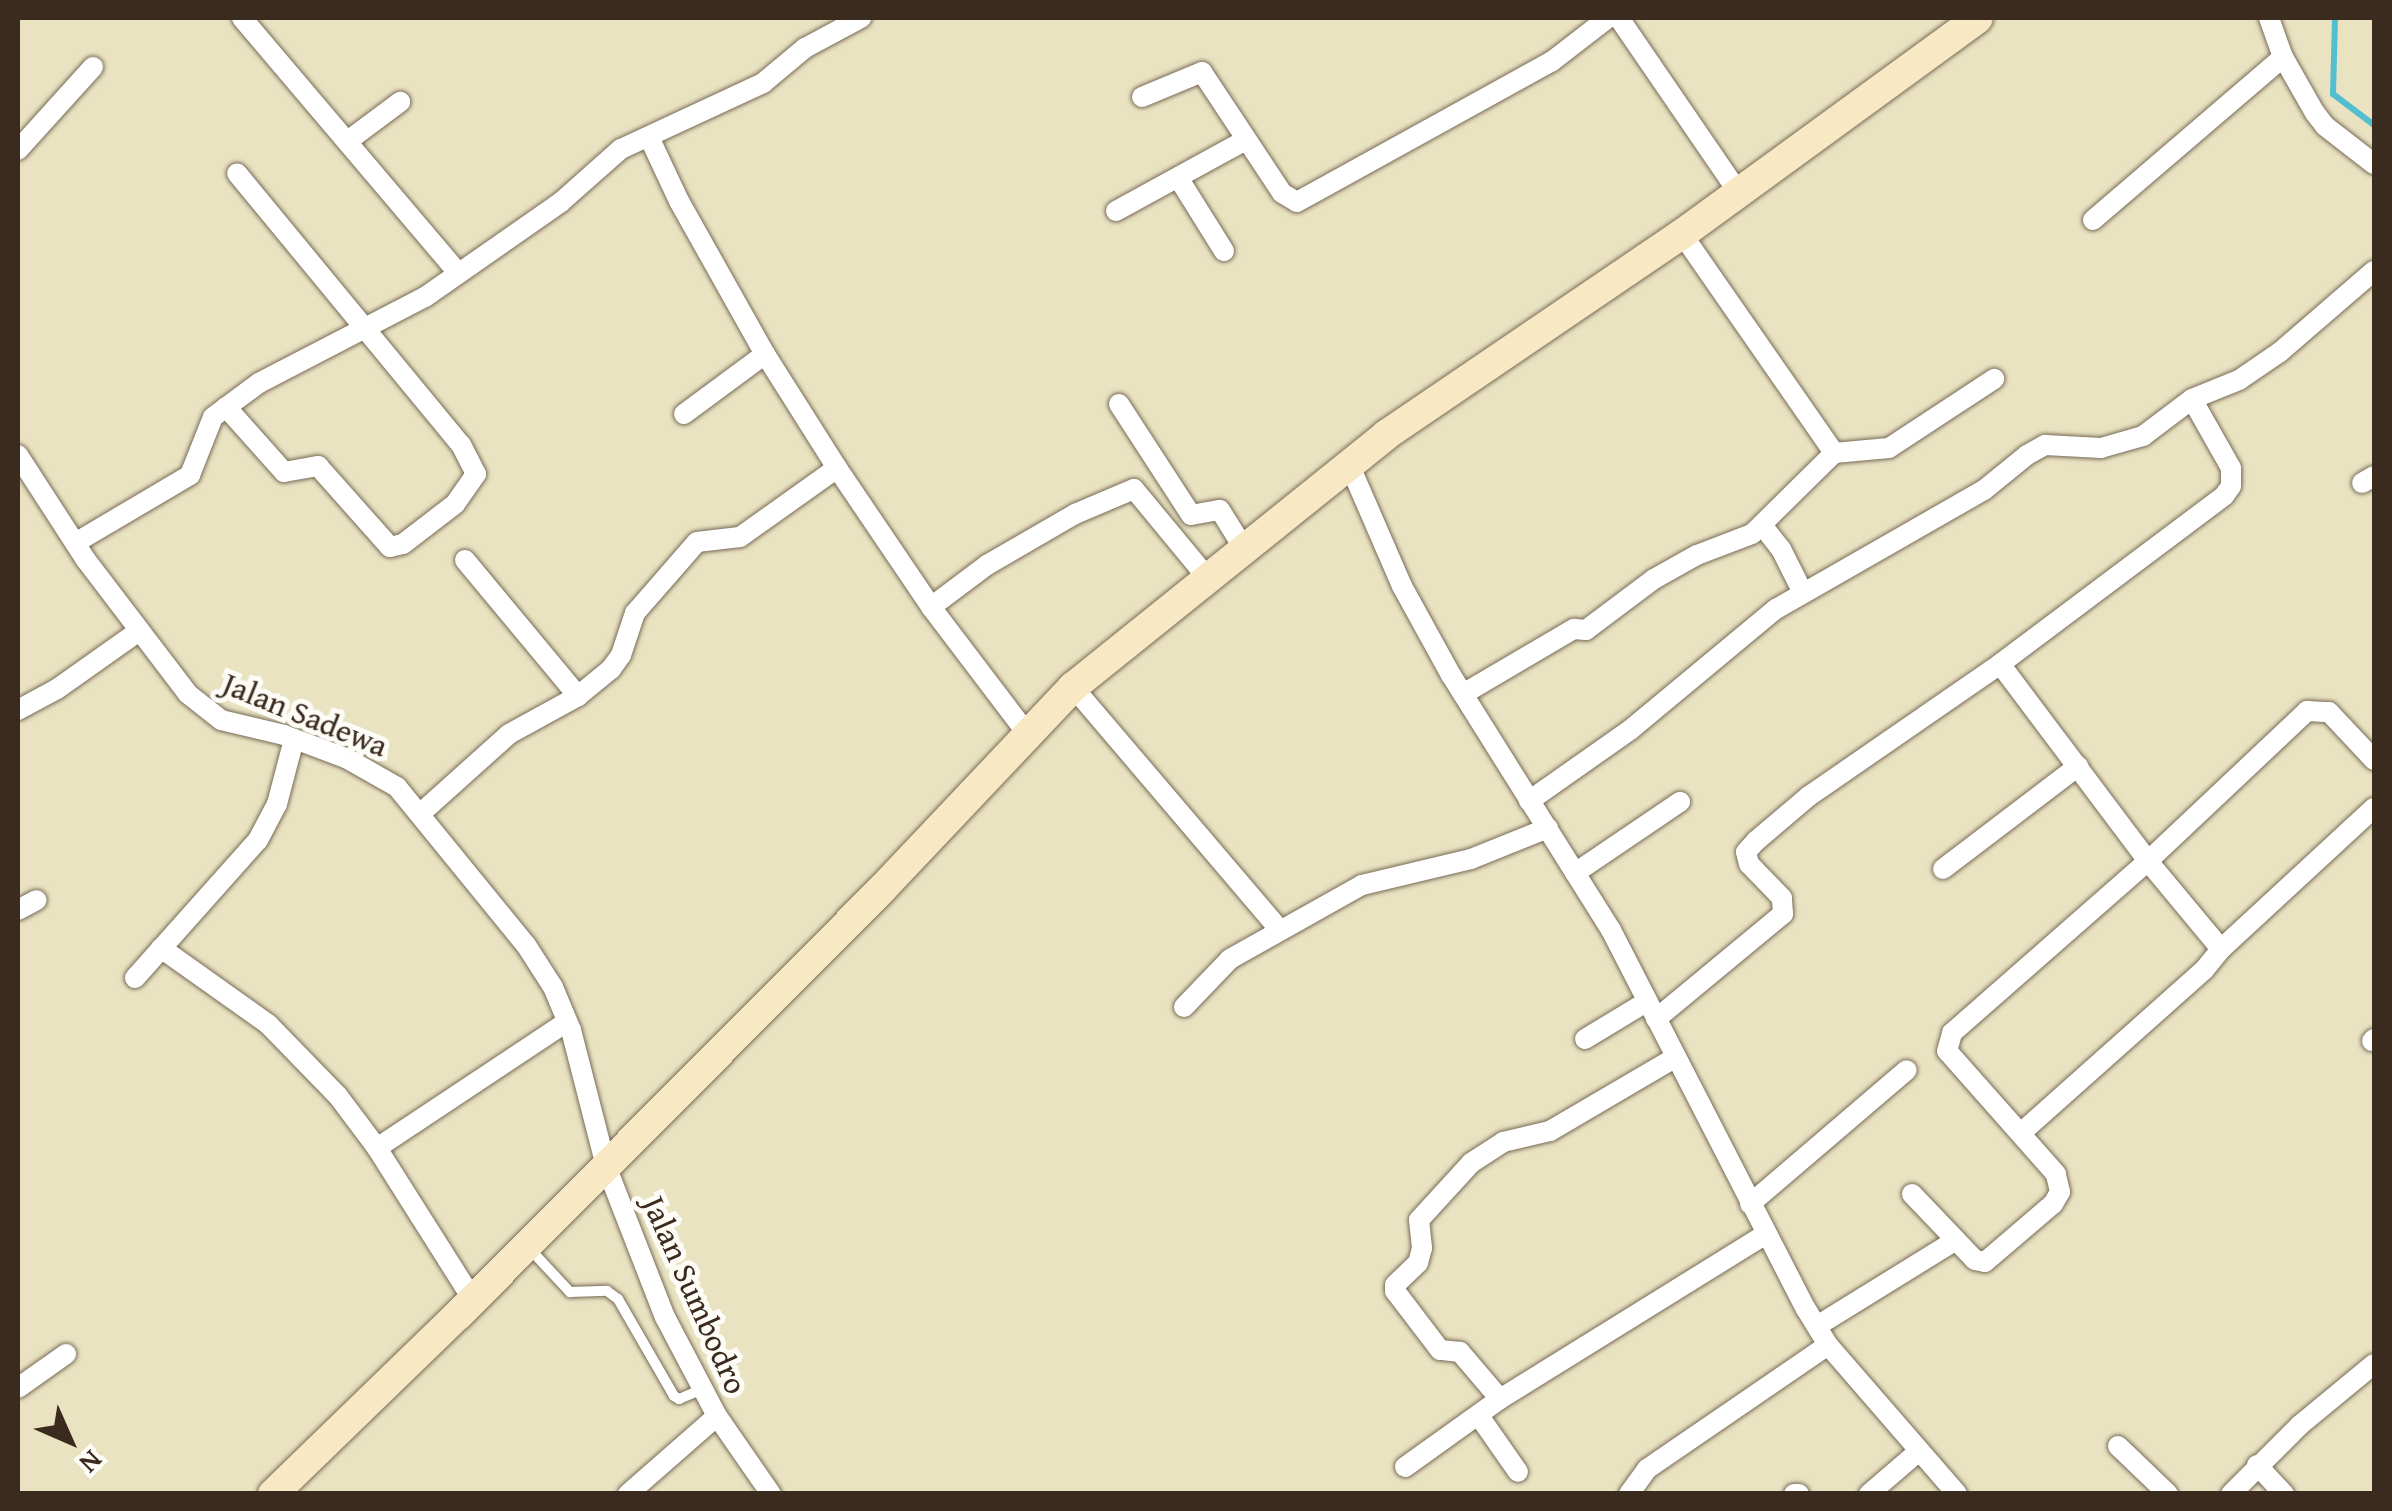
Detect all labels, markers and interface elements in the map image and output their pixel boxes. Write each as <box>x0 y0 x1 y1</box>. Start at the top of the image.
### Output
street label: Jalan Sadewa <box>217 665 393 765</box>
street label: Jalan Sumbodro <box>634 1190 756 1400</box>
north arrow <box>20 1391 120 1491</box>
text: N <box>70 1441 113 1484</box>

